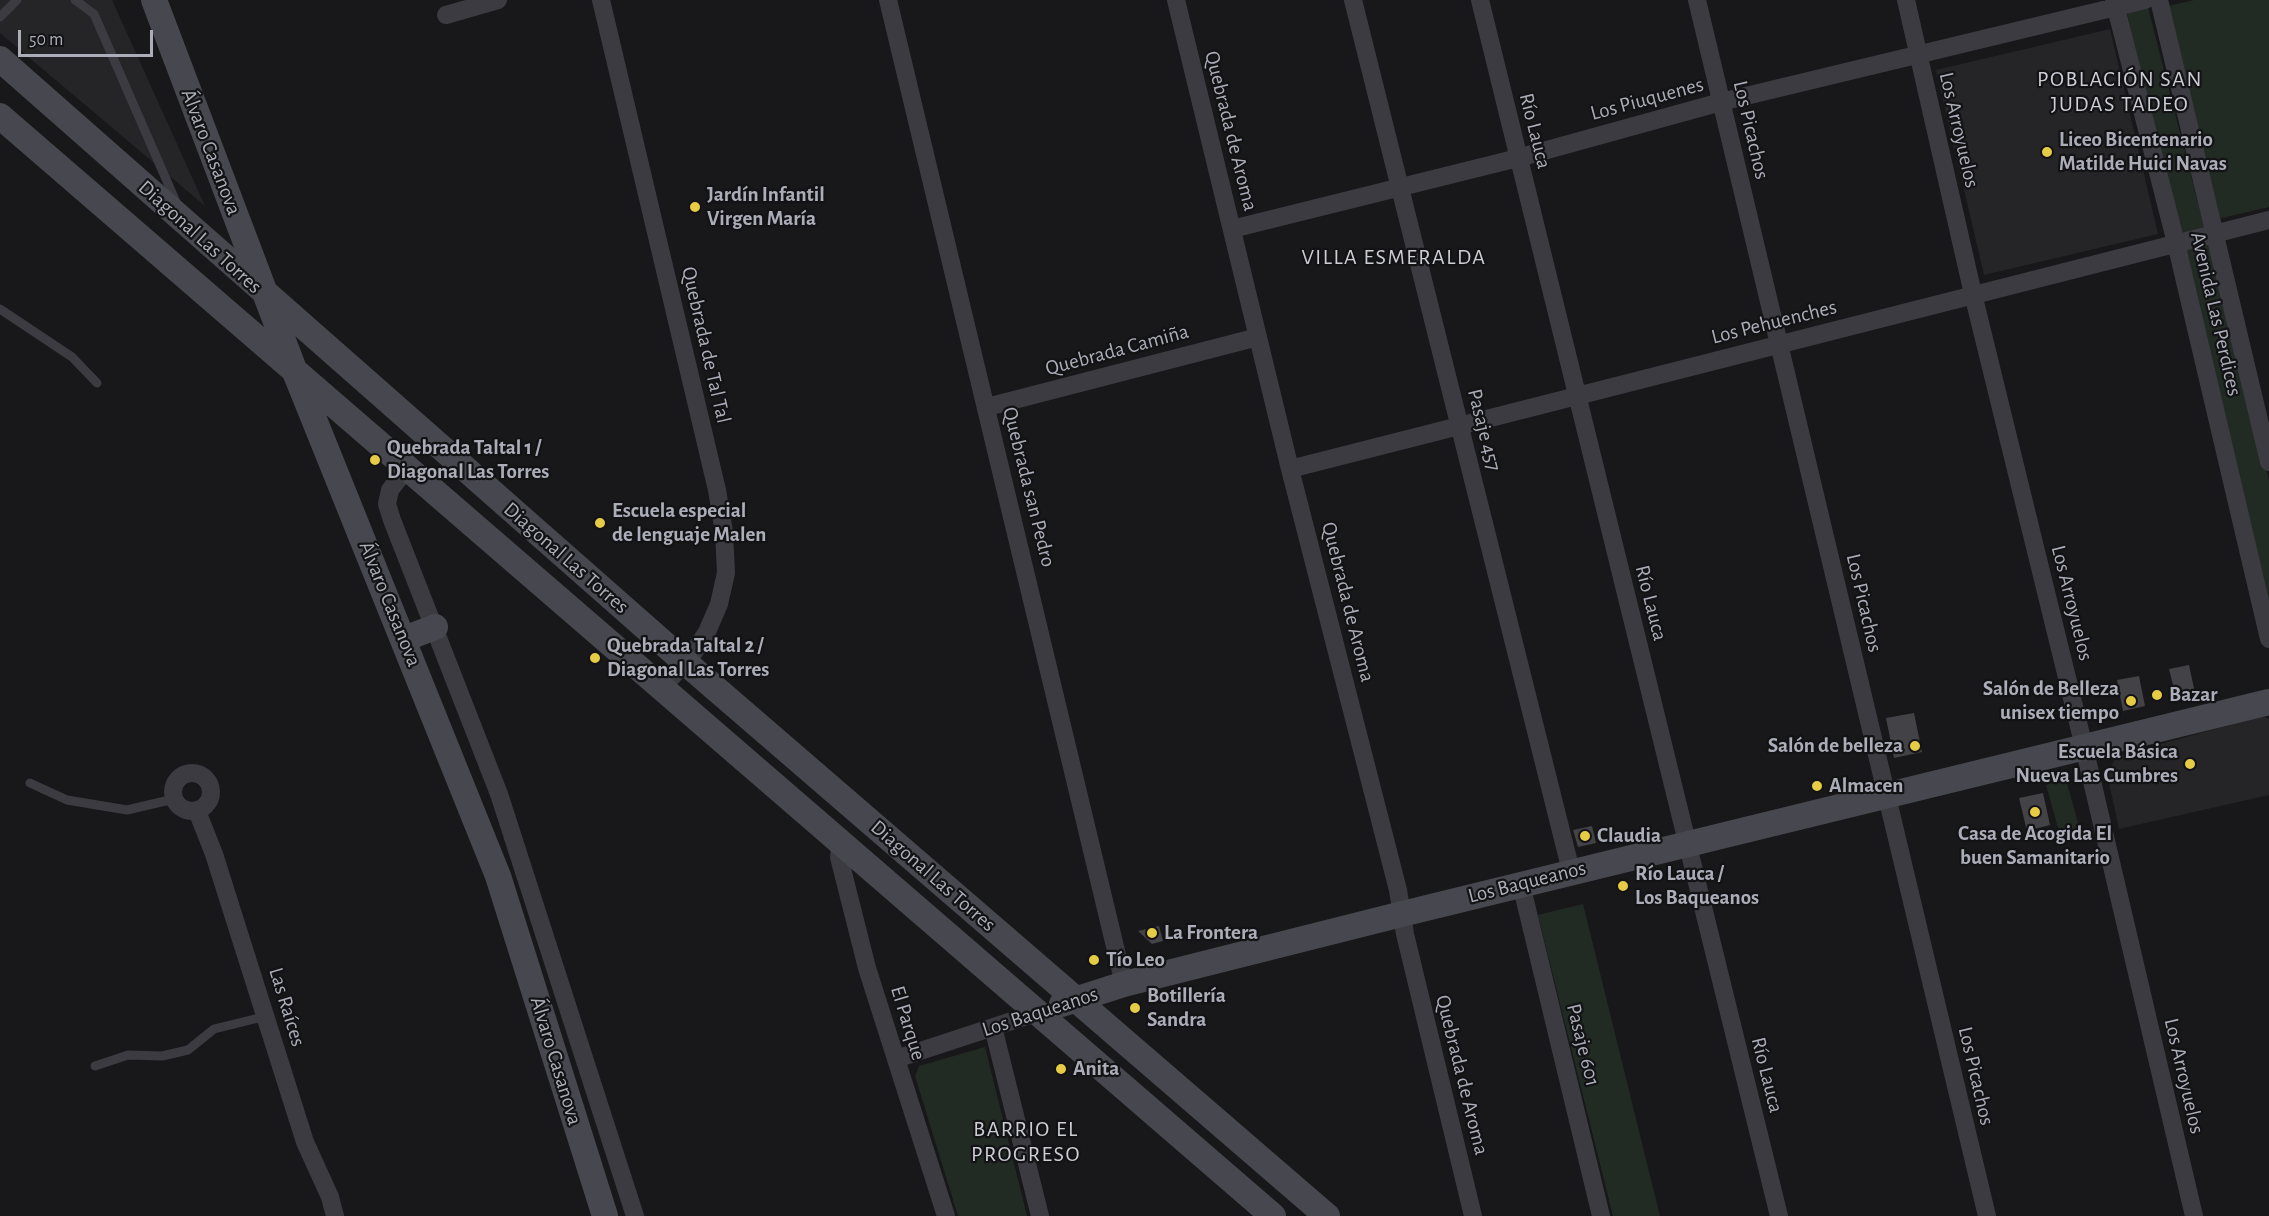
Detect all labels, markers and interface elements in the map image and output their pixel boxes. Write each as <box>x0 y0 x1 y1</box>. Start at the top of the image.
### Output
scale bar <box>21 18 156 56</box>
text: 50 m <box>29 31 63 49</box>
street label: Quebrada de Aroma <box>1199 48 1263 214</box>
district label: POBLACIÓN SAN JUDAS TADEO <box>2037 66 2203 118</box>
street label: Los Arroyuelos <box>1933 70 1985 190</box>
street label: Los Piuquenes <box>1588 72 1706 126</box>
street label: Los Picachos <box>1727 78 1775 182</box>
street label: Álvaro Casanova <box>175 85 247 219</box>
street label: Río Lauca <box>1513 90 1557 172</box>
place label: Liceo Bicentenario Matilde Huici Navas <box>2059 127 2227 177</box>
marker: Liceo Bicentenario Matilde Huici Navas <box>2040 145 2054 159</box>
street label: Diagonal Las Torres <box>133 175 267 299</box>
place label: Jardín Infantil Virgen María <box>707 182 825 232</box>
marker: Jardín Infantil Virgen María <box>688 200 702 214</box>
street label: Avenida Las Perdices <box>2185 230 2247 398</box>
district label: VILLA ESMERALDA <box>1301 244 1487 270</box>
street label: Quebrada de Tal Tal <box>676 264 736 426</box>
street label: Los Pehuenches <box>1709 294 1839 350</box>
street label: Quebrada Camiña <box>1042 319 1192 381</box>
street label: Pasaje 457 <box>1462 386 1506 474</box>
street label: Quebrada san Pedro <box>997 404 1061 570</box>
place label: Quebrada Taltal 1 / Diagonal Las Torres <box>387 435 549 485</box>
marker: Quebrada Taltal 1 / Diagonal Las Torres <box>368 453 382 467</box>
street label: Diagonal Las Torres <box>498 497 634 619</box>
place label: Escuela especial de lenguaje Malen <box>612 498 766 548</box>
marker: Escuela especial de lenguaje Malen <box>593 516 607 530</box>
street label: Quebrada de Aroma <box>1316 519 1380 685</box>
street label: Álvaro Casanova <box>353 538 427 670</box>
street label: Los Arroyuelos <box>2045 543 2099 663</box>
street label: Los Picachos <box>1840 551 1888 655</box>
street label: Río Lauca <box>1629 562 1673 644</box>
place label: Quebrada Taltal 2 / Diagonal Las Torres <box>607 633 769 683</box>
marker: Quebrada Taltal 2 / Diagonal Las Torres <box>588 651 602 665</box>
place label: Salón de Belleza unisex tiempo <box>1983 676 2119 726</box>
place label: Bazar <box>2169 682 2217 708</box>
marker: Bazar <box>2150 688 2164 702</box>
marker: Salón de Belleza unisex tiempo <box>2124 694 2138 708</box>
place label: Salón de belleza <box>1768 733 1903 759</box>
marker: Salón de belleza <box>1908 739 1922 753</box>
place label: Escuela Básica Nueva Las Cumbres <box>2015 739 2178 789</box>
marker: Escuela Básica Nueva Las Cumbres <box>2183 757 2197 771</box>
place label: Almacen <box>1829 773 1903 799</box>
marker: Almacen <box>1810 779 1824 793</box>
marker: Casa de Acogida El buen Samanitario <box>2028 805 2042 819</box>
street label: Diagonal Las Torres <box>865 815 1001 937</box>
place label: Casa de Acogida El buen Samanitario <box>1958 821 2112 871</box>
place label: Claudia <box>1597 823 1661 849</box>
marker: Claudia <box>1578 829 1592 843</box>
street label: Los Baqueanos <box>1466 855 1588 909</box>
place label: Río Lauca / Los Baqueanos <box>1635 861 1759 911</box>
marker: Río Lauca / Los Baqueanos <box>1616 879 1630 893</box>
place label: La Frontera <box>1164 920 1258 946</box>
marker: La Frontera <box>1145 926 1159 940</box>
place label: Tío Leo <box>1106 947 1165 973</box>
marker: Tío Leo <box>1087 953 1101 967</box>
street label: Las Raíces <box>263 964 311 1050</box>
street label: Los Baqueanos <box>979 981 1101 1043</box>
street label: El Parque <box>885 983 931 1063</box>
place label: Botillería Sandra <box>1147 983 1226 1033</box>
street label: Quebrada de Aroma <box>1430 992 1494 1158</box>
street label: Álvaro Casanova <box>525 994 587 1128</box>
marker: Botillería Sandra <box>1128 1001 1142 1015</box>
street label: Pasaje 601 <box>1561 1001 1605 1089</box>
street label: Los Arroyuelos <box>2158 1016 2210 1136</box>
street label: Los Picachos <box>1952 1024 2000 1128</box>
street label: Río Lauca <box>1745 1034 1789 1116</box>
place label: Anita <box>1073 1056 1119 1082</box>
marker: Anita <box>1054 1062 1068 1076</box>
district label: BARRIO EL PROGRESO <box>971 1116 1081 1168</box>

